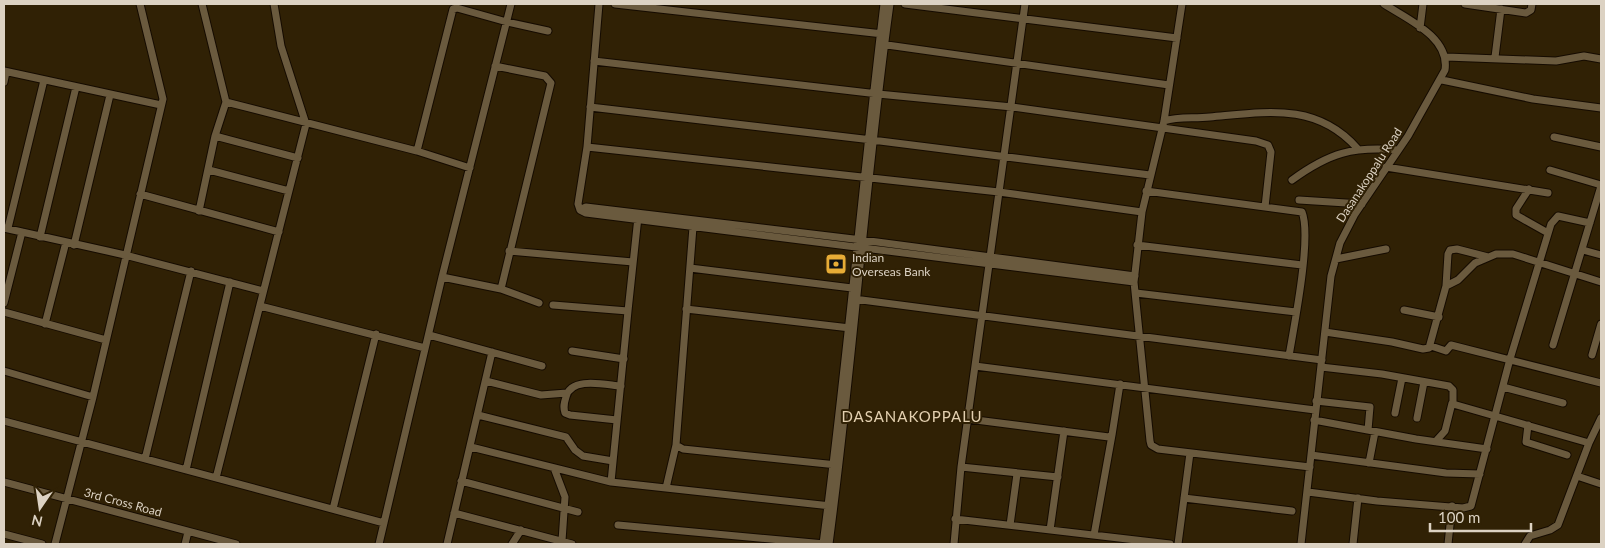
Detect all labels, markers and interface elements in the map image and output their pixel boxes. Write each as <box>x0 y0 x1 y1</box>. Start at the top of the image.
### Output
street label: Dasanakoppalu Road <box>1333 125 1405 225</box>
place label: Indian Overseas Bank <box>852 250 931 279</box>
bank icon: Indian Overseas Bank <box>824 252 848 276</box>
district label: DASANAKOPPALU <box>841 407 983 425</box>
north arrow <box>15 483 65 533</box>
street label: 3rd Cross Road <box>82 484 164 520</box>
scale bar <box>1430 500 1531 532</box>
text: 100 m <box>1438 508 1480 526</box>
text: N <box>30 512 44 531</box>

